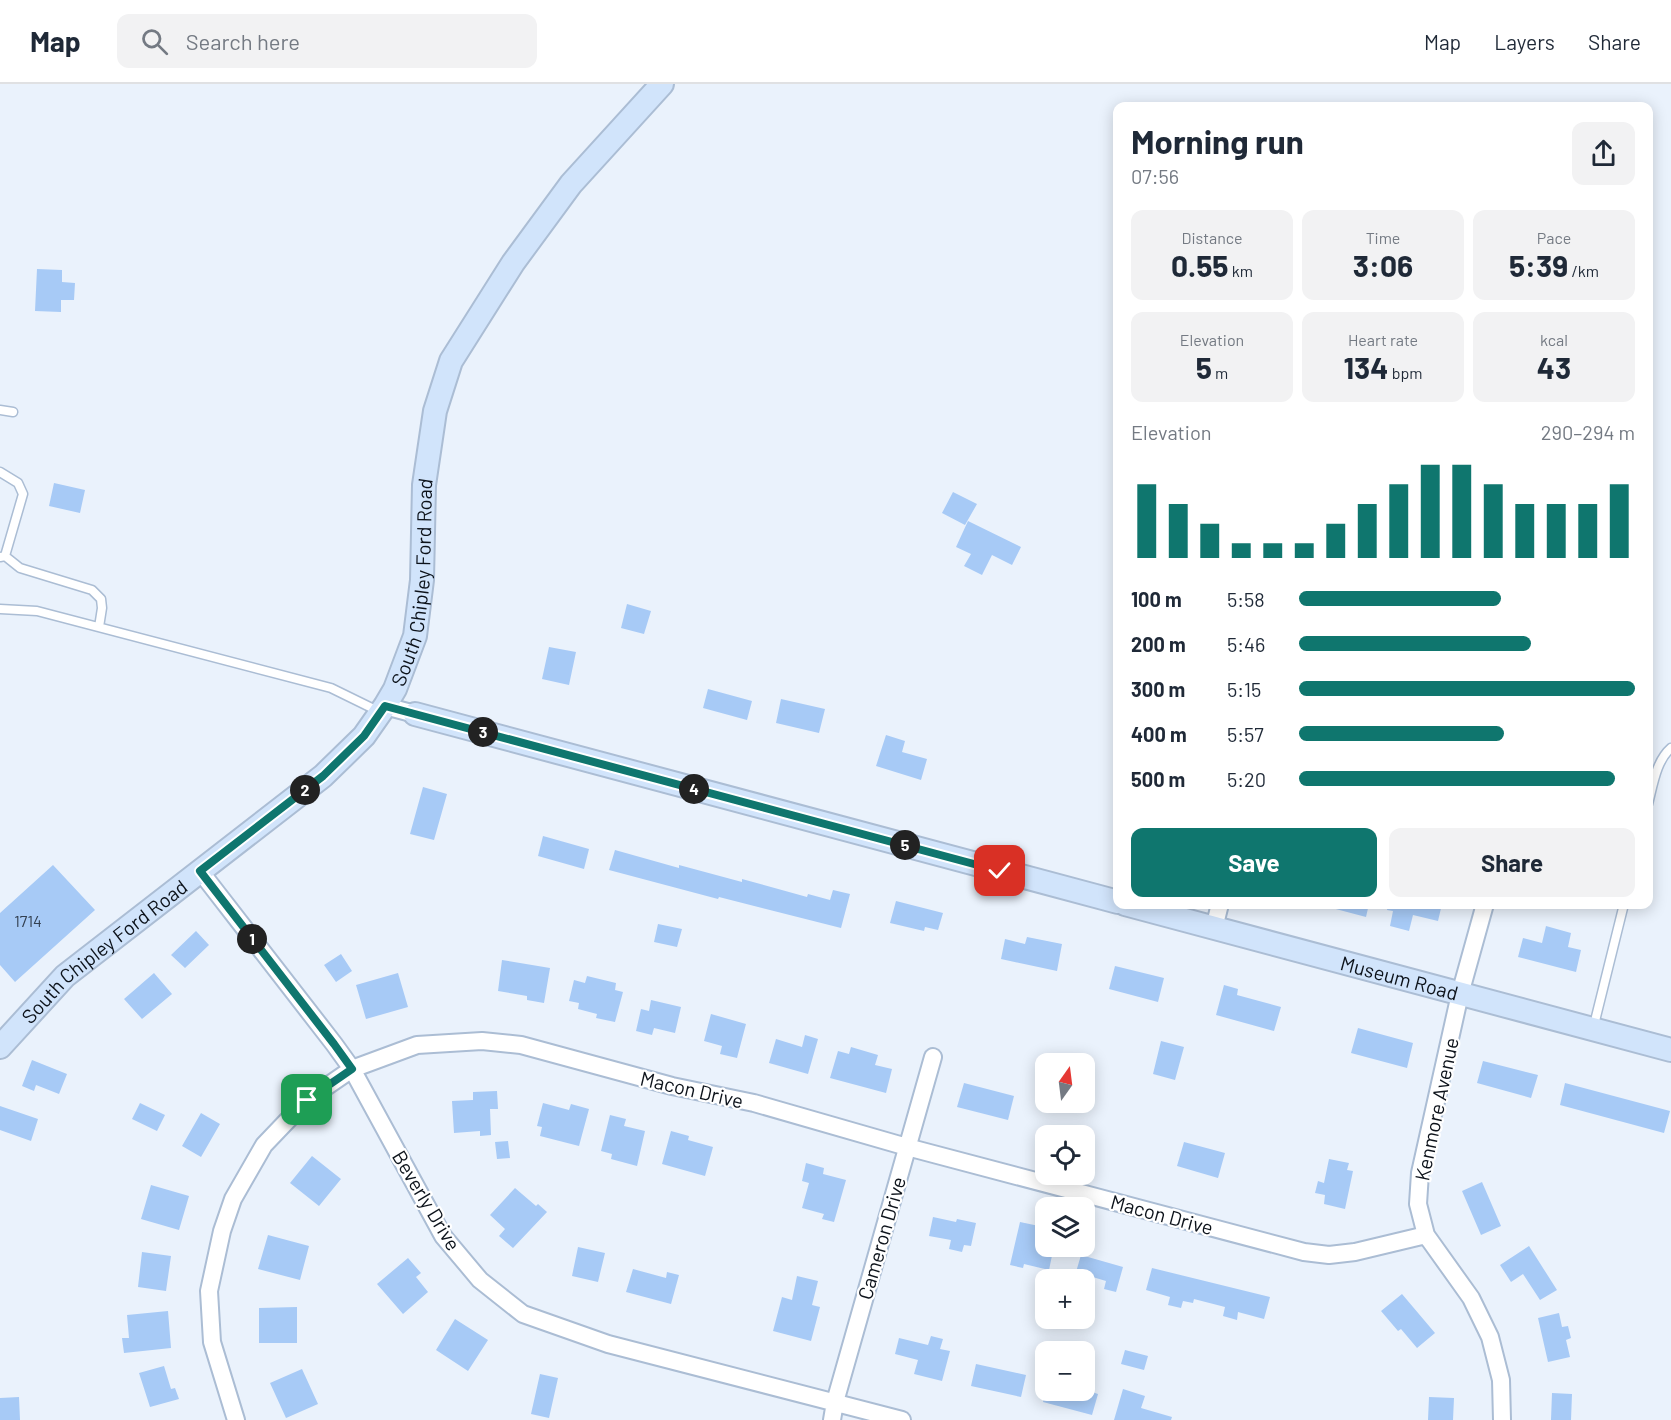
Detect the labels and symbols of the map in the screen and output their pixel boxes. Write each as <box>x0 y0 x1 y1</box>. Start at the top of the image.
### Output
street label: South Chipley Ford Road <box>385 476 437 689</box>
pin: 3 <box>468 717 498 747</box>
pin: 4 <box>679 774 709 804</box>
pin: 2 <box>290 775 320 805</box>
pin: 5 <box>890 830 920 860</box>
pin <box>974 845 1025 896</box>
street label: South Chipley Ford Road <box>16 874 192 1028</box>
house number: 1714 <box>14 911 42 930</box>
pin: 1 <box>237 924 267 954</box>
street label: Museum Road <box>1338 950 1461 1005</box>
street label: Kenmore Avenue <box>1409 1035 1463 1183</box>
north arrow <box>1035 1053 1095 1113</box>
street label: Macon Drive <box>638 1065 746 1113</box>
pin <box>281 1074 332 1125</box>
street label: Beverly Drive <box>388 1146 466 1254</box>
street label: Cameron Drive <box>852 1174 910 1302</box>
street label: Macon Drive <box>1108 1189 1216 1239</box>

